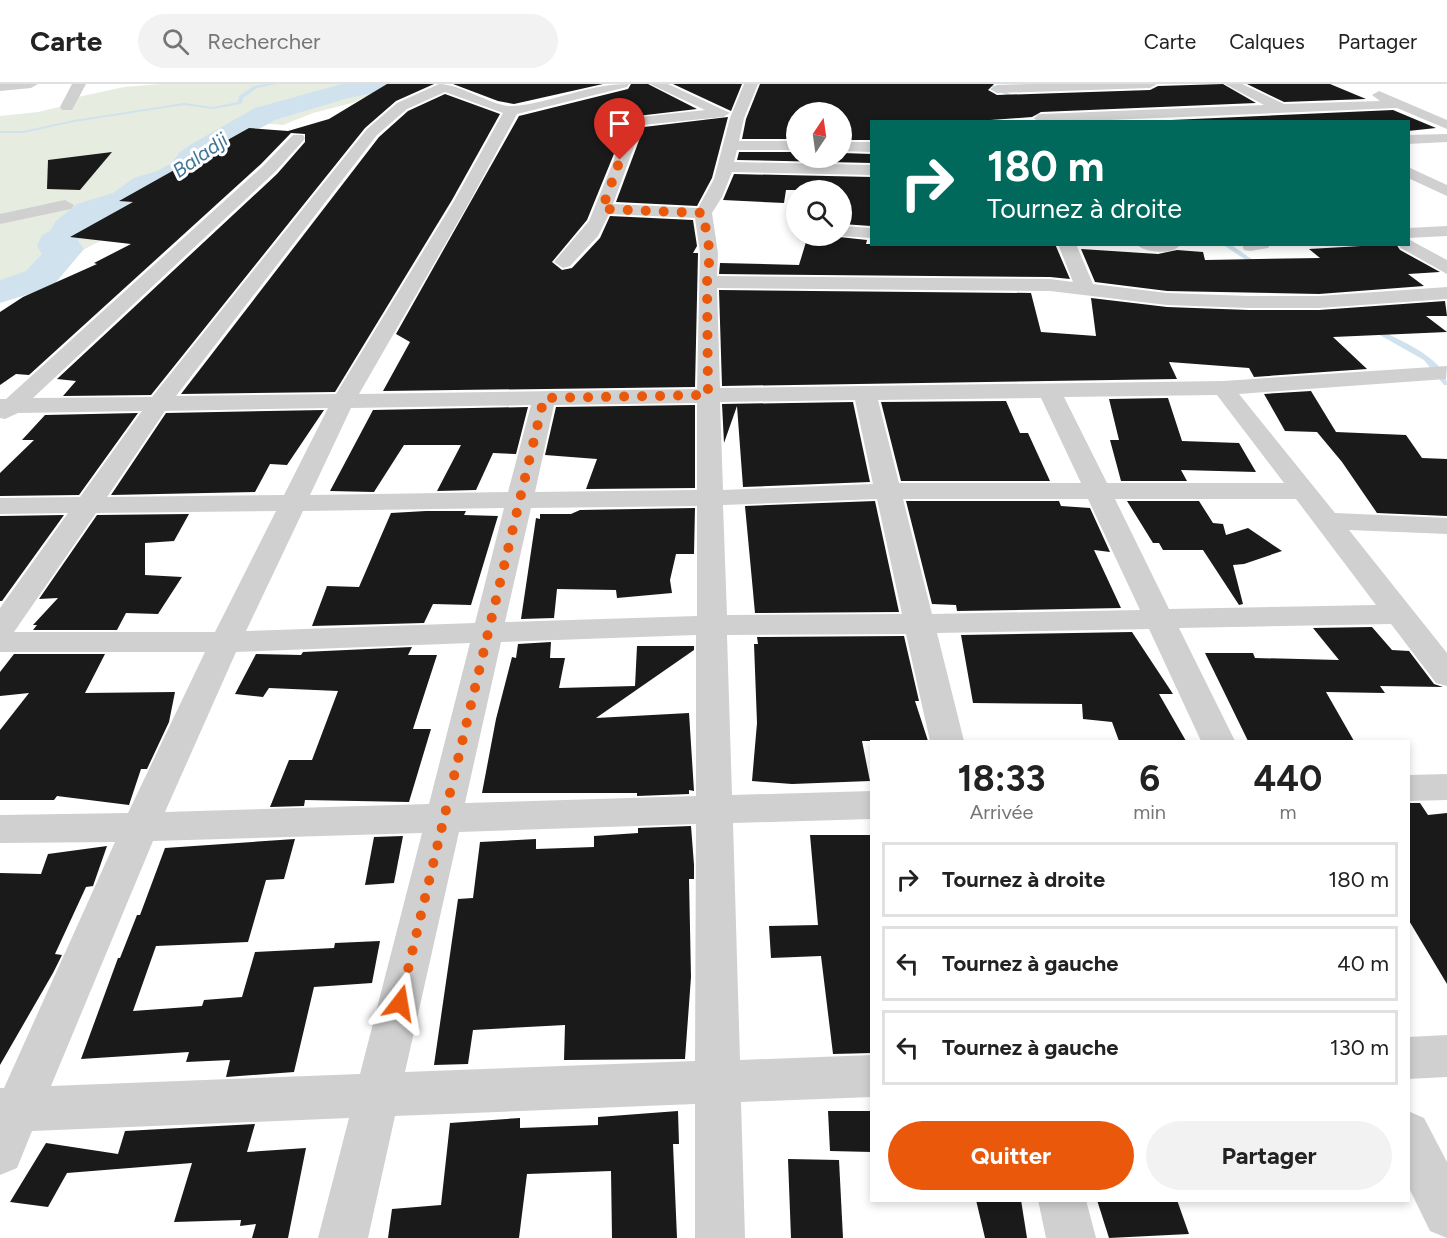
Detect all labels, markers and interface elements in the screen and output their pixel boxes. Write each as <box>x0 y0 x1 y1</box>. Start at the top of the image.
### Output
search box <box>138 14 558 68</box>
text: Carte <box>30 24 102 58</box>
icon: search <box>159 25 192 58</box>
text: Rechercher <box>207 28 320 55</box>
text: Carte <box>1144 29 1196 54</box>
text: Calques <box>1229 29 1305 54</box>
text: Partager <box>1338 29 1417 54</box>
pin <box>594 98 645 160</box>
north arrow <box>786 102 852 168</box>
map controls <box>786 102 852 246</box>
icon: arrive <box>603 107 636 140</box>
water label: Baladji <box>168 127 232 183</box>
text: 180 m <box>987 141 1104 192</box>
icon: right <box>888 144 966 222</box>
button: search <box>786 180 852 246</box>
text: Tournez à droite <box>987 192 1182 225</box>
text: 18:33 <box>958 757 1046 800</box>
text: 6 <box>1139 757 1160 800</box>
text: 440 <box>1254 757 1322 800</box>
text: Arrivée <box>970 800 1033 824</box>
text: min <box>1133 800 1166 824</box>
text: m <box>1279 800 1296 824</box>
icon: right <box>891 863 924 896</box>
text: Tournez à droite <box>942 866 1105 893</box>
text: 180 m <box>1328 866 1389 893</box>
icon: left <box>891 947 924 980</box>
text: Tournez à gauche <box>942 950 1118 977</box>
text: 40 m <box>1337 950 1389 977</box>
position arrow <box>368 971 432 1035</box>
icon: left <box>891 1031 924 1064</box>
text: Tournez à gauche <box>942 1034 1118 1061</box>
text: 130 m <box>1330 1034 1389 1061</box>
button: Quitter <box>888 1121 1134 1190</box>
button: Partager <box>1146 1121 1392 1190</box>

